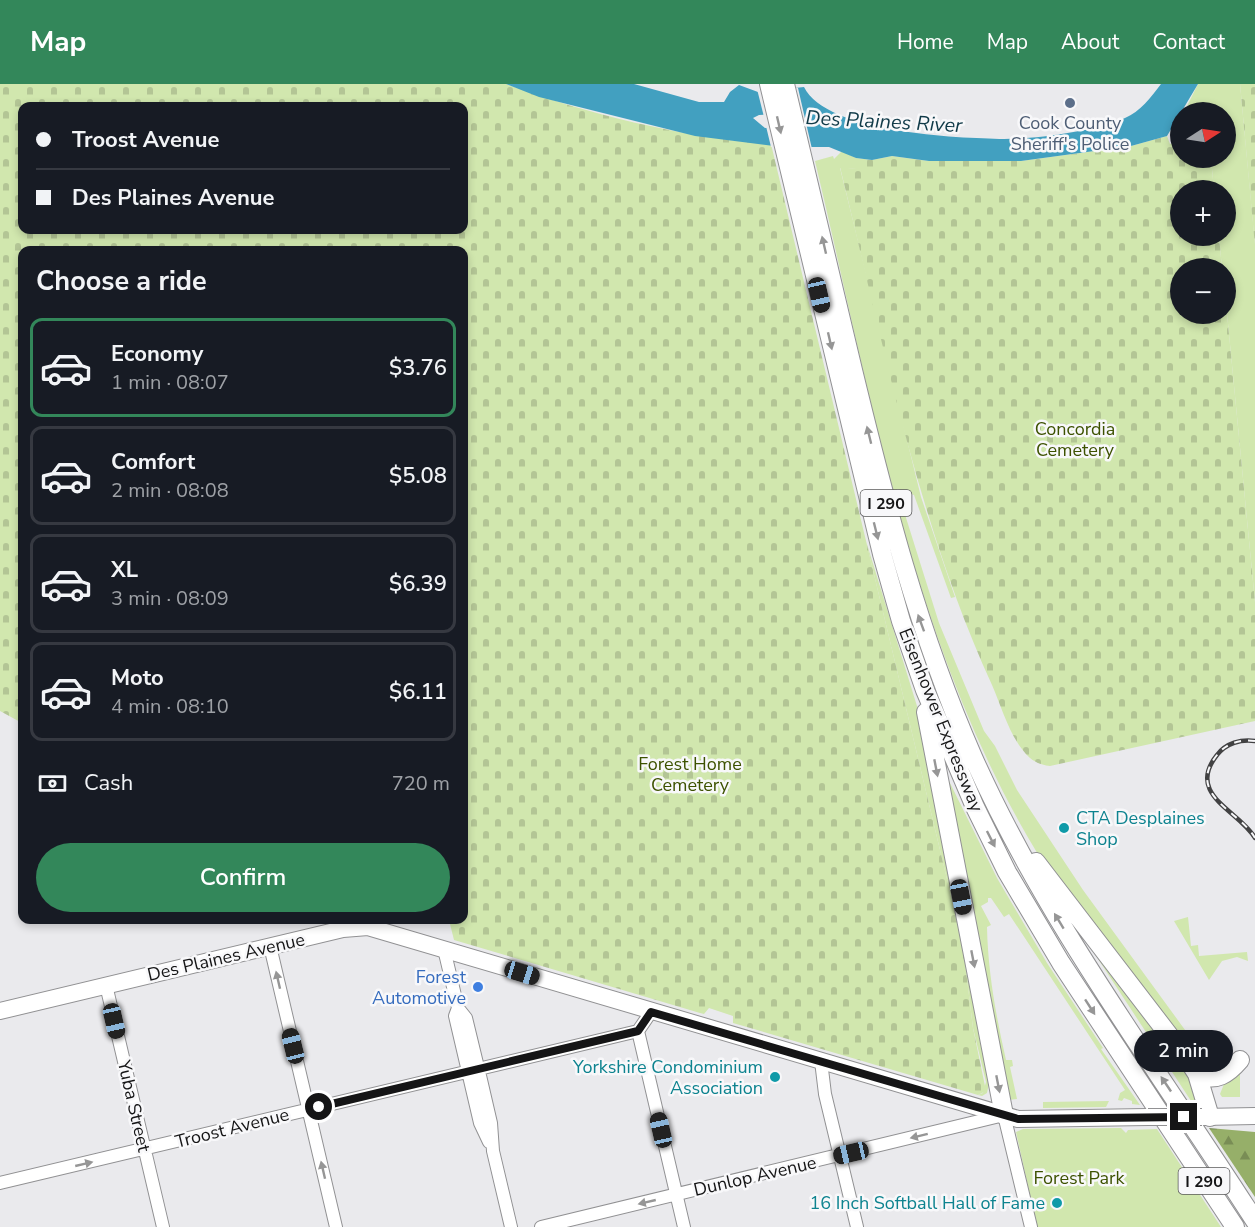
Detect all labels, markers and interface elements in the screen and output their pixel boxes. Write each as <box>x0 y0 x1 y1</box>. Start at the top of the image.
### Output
text: Map <box>30 23 86 61</box>
text: Home <box>897 28 954 56</box>
text: Map <box>987 28 1028 56</box>
text: About <box>1061 28 1119 56</box>
text: Contact <box>1152 28 1225 56</box>
marker: Cook County Sheriff's Police <box>1063 96 1077 110</box>
north arrow <box>1170 102 1236 168</box>
map controls <box>1170 102 1236 324</box>
water label: Des Plaines River <box>805 104 964 139</box>
place label: Cook County Sheriff's Police <box>1011 111 1129 156</box>
one-way arrow <box>774 116 784 134</box>
text: Troost Avenue <box>72 125 219 155</box>
button: + <box>1170 180 1236 246</box>
text: Des Plaines Avenue <box>72 183 274 213</box>
one-way arrow <box>818 236 828 255</box>
button: − <box>1170 258 1236 324</box>
text: Choose a ride <box>36 263 207 300</box>
car <box>806 275 832 315</box>
one-way arrow <box>826 332 835 351</box>
text: Economy <box>111 339 203 369</box>
icon: car <box>39 341 93 395</box>
text: $3.76 <box>389 353 447 383</box>
text: 1 min · 08:07 <box>111 369 229 396</box>
park label: Concordia Cemetery <box>1035 417 1115 462</box>
one-way arrow <box>863 426 873 444</box>
text: Comfort <box>111 447 195 477</box>
icon: car <box>39 449 93 503</box>
text: $5.08 <box>389 461 447 491</box>
text: 2 min · 08:08 <box>111 477 229 504</box>
road number: I 290 <box>860 490 912 516</box>
one-way arrow <box>871 522 881 540</box>
text: XL <box>111 555 138 585</box>
icon: car <box>39 557 93 611</box>
text: $6.39 <box>389 569 447 599</box>
text: 3 min · 08:09 <box>111 585 229 612</box>
one-way arrow <box>915 614 925 632</box>
street label: Eisenhower Expressway <box>893 625 989 816</box>
text: Moto <box>111 663 164 693</box>
icon: car <box>39 665 93 719</box>
text: $6.11 <box>389 677 447 707</box>
text: 4 min · 08:10 <box>111 693 229 720</box>
park label: Forest Home Cemetery <box>638 752 742 797</box>
one-way arrow <box>932 759 941 778</box>
icon: cash <box>36 767 69 800</box>
text: Cash <box>84 768 133 798</box>
text: 720 m <box>392 770 450 797</box>
place label: CTA Desplaines Shop <box>1076 806 1205 851</box>
marker: CTA Desplaines Shop <box>1057 821 1071 835</box>
one-way arrow <box>985 830 995 848</box>
button: Confirm <box>36 843 450 912</box>
car <box>949 878 973 916</box>
one-way arrow <box>1054 912 1064 929</box>
street label: Des Plaines Avenue <box>145 927 307 987</box>
one-way arrow <box>969 950 978 969</box>
car <box>502 959 542 987</box>
place label: Forest Automotive <box>372 965 467 1010</box>
one-way arrow <box>272 971 282 990</box>
marker: Forest Automotive <box>471 980 485 994</box>
one-way arrow <box>1084 998 1096 1014</box>
car <box>101 1001 127 1041</box>
car <box>280 1026 306 1066</box>
callout: 2 min <box>1134 1030 1234 1072</box>
text: 2 min <box>1158 1037 1209 1064</box>
place label: Yorkshire Condominium Association <box>572 1055 763 1100</box>
street label: Yuba Street <box>112 1057 156 1155</box>
marker: Yorkshire Condominium Association <box>768 1070 782 1084</box>
one-way arrow <box>994 1075 1003 1094</box>
one-way arrow <box>1160 1076 1171 1092</box>
route start <box>305 1093 332 1120</box>
street label: Troost Avenue <box>173 1102 291 1154</box>
route end <box>1170 1103 1197 1130</box>
car <box>648 1110 674 1150</box>
one-way arrow <box>909 1132 928 1142</box>
car <box>831 1140 871 1166</box>
street label: Dunlop Avenue <box>691 1150 819 1202</box>
one-way arrow <box>74 1159 93 1169</box>
one-way arrow <box>317 1161 327 1179</box>
park label: Forest Park <box>1034 1166 1125 1190</box>
road number: I 290 <box>1178 1168 1230 1194</box>
place label: 16 Inch Softball Hall of Fame <box>810 1191 1045 1215</box>
marker: 16 Inch Softball Hall of Fame <box>1050 1196 1064 1210</box>
one-way arrow <box>638 1197 657 1207</box>

